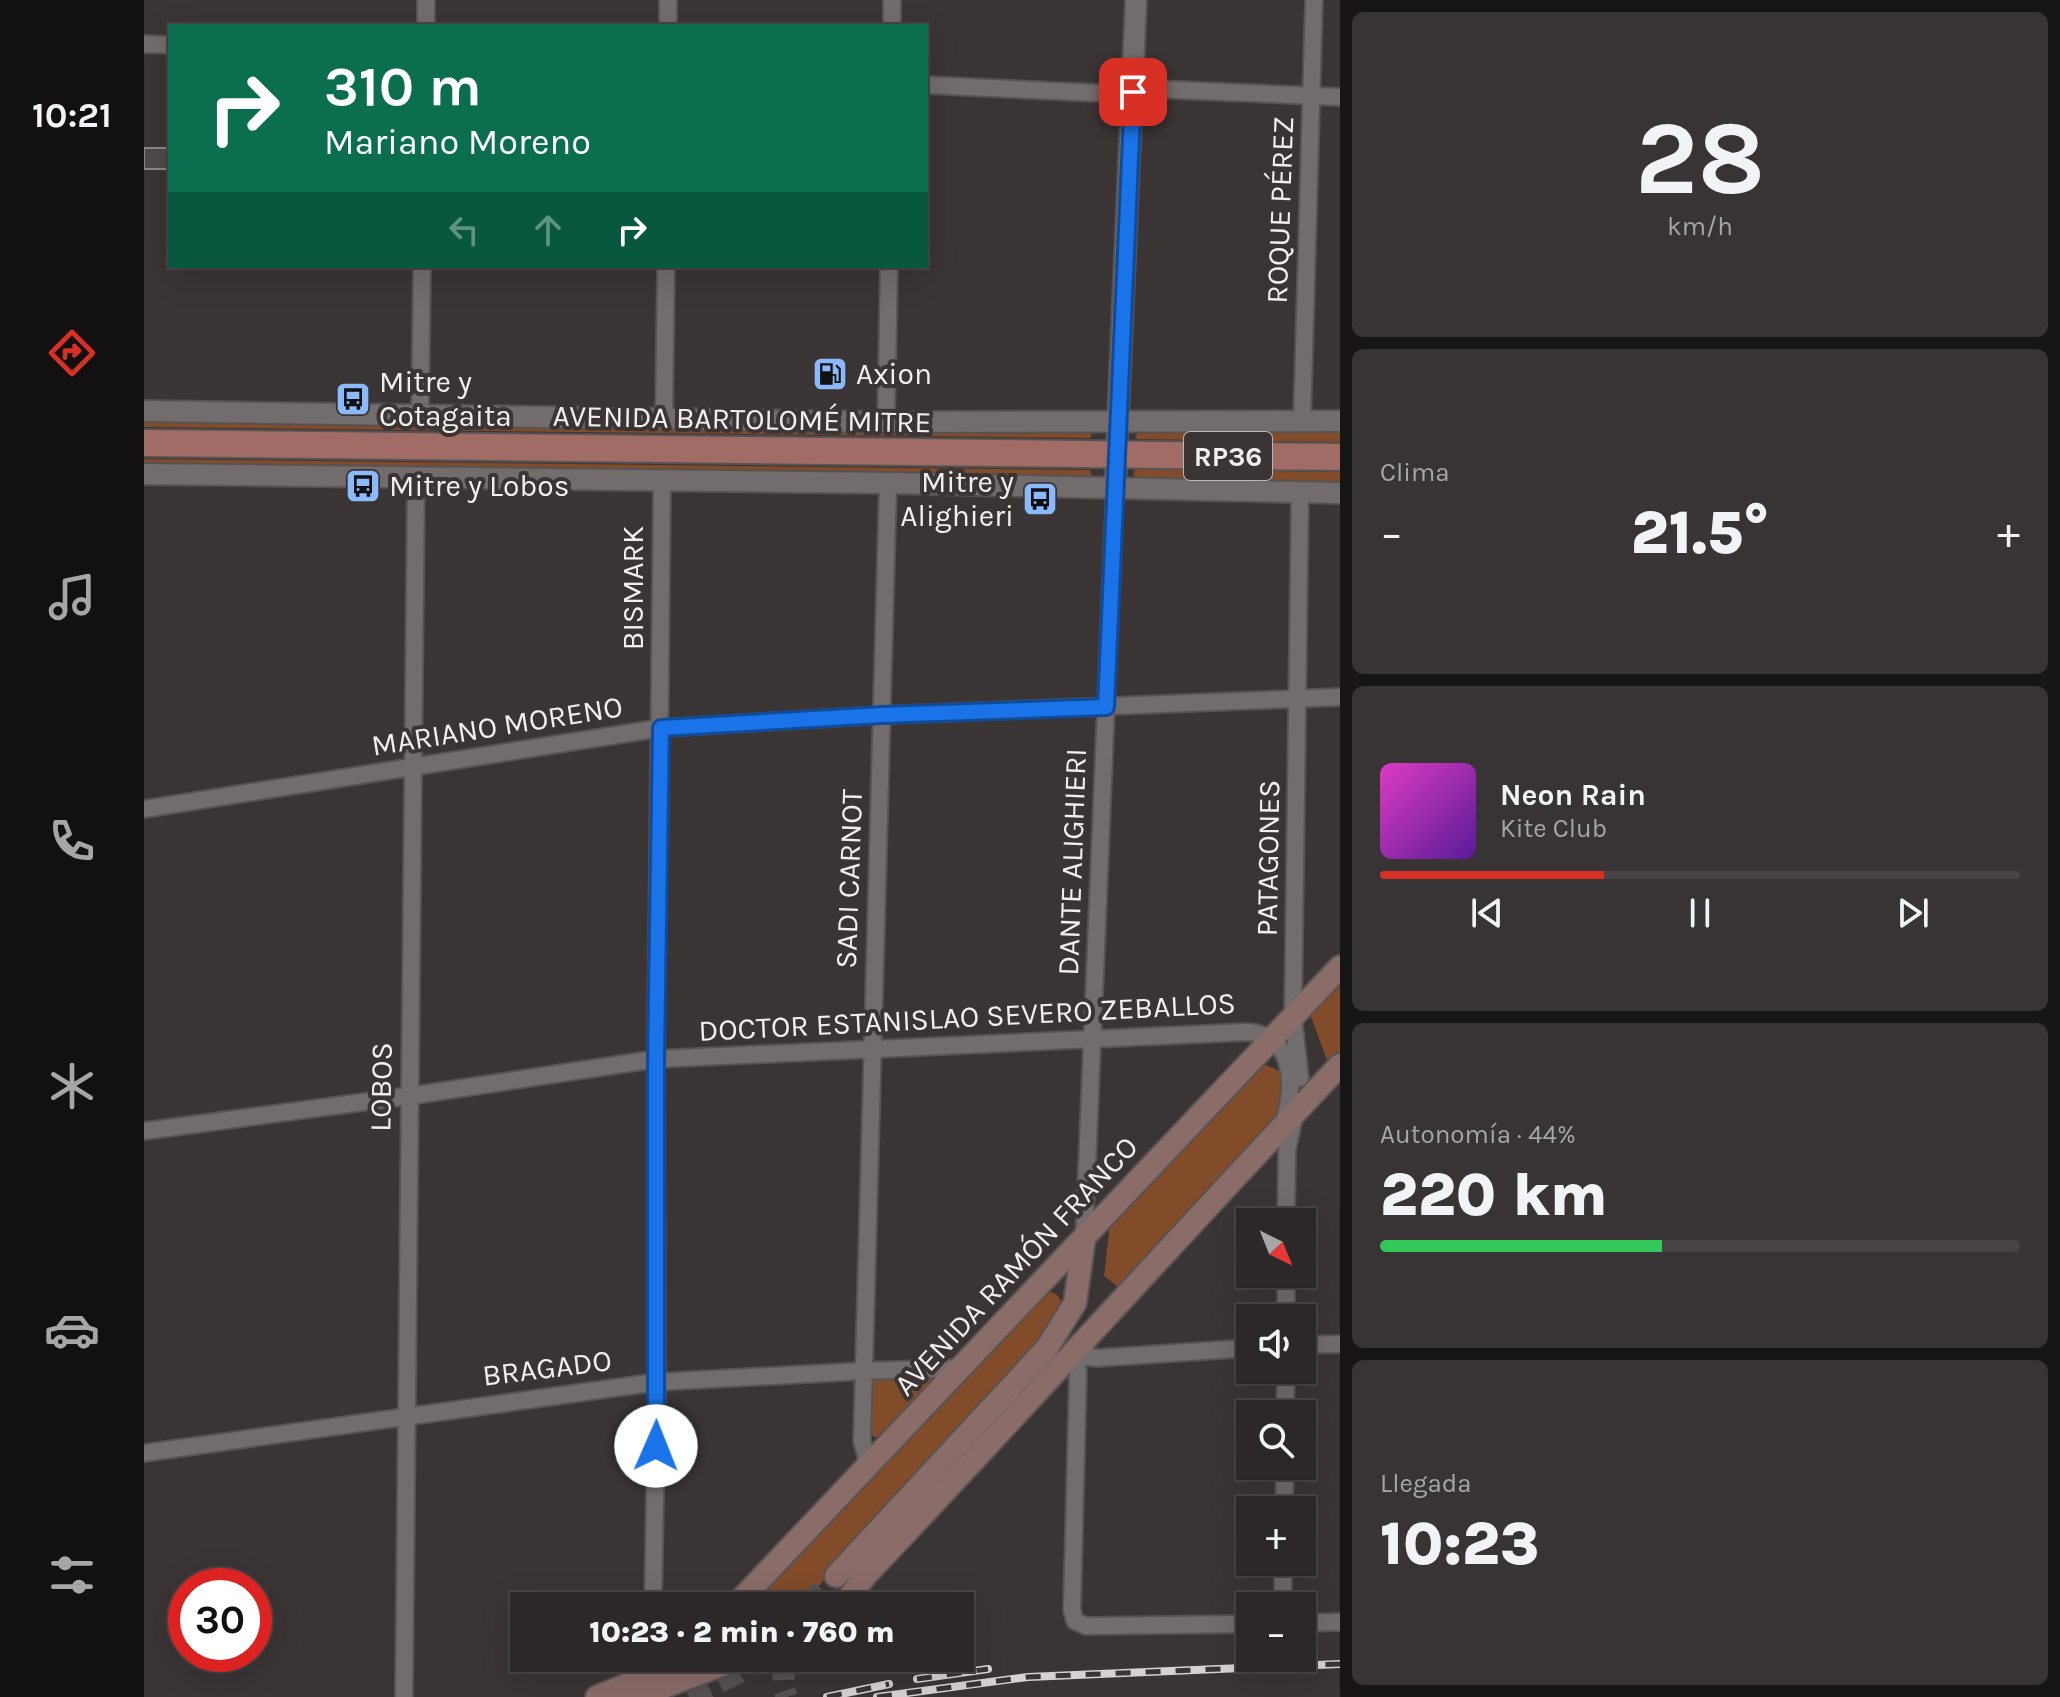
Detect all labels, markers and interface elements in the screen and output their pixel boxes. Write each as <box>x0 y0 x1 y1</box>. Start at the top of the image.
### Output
text: 310 m <box>324 54 482 119</box>
icon: right <box>192 56 296 160</box>
pin <box>1099 58 1167 126</box>
icon: arrive <box>1111 70 1155 114</box>
text: 10:21 <box>32 94 112 136</box>
text: 28 <box>1635 98 1765 219</box>
street label: ROQUE PÉREZ <box>1259 116 1301 304</box>
text: Mariano Moreno <box>324 121 591 163</box>
icon: left <box>442 208 486 252</box>
icon: ahead <box>526 208 570 252</box>
icon: right <box>610 208 654 252</box>
text: km/h <box>1667 211 1733 242</box>
icon: directions <box>44 325 100 381</box>
fuel station icon: Axion <box>811 355 849 393</box>
place label: Axion <box>856 356 932 392</box>
place label: Mitre y Cotagaita <box>379 364 512 434</box>
bus stop icon: Mitre y Cotagaita <box>334 380 372 418</box>
street label: AVENIDA BARTOLOMÉ MITRE <box>552 398 932 440</box>
road number: RP36 <box>1184 432 1272 480</box>
text: Clima <box>1380 457 1450 488</box>
place label: Mitre y Alighieri <box>900 464 1014 534</box>
bus stop icon: Mitre y Lobos <box>344 467 382 505</box>
place label: Mitre y Lobos <box>389 468 569 504</box>
bus stop icon: Mitre y Alighieri <box>1021 480 1059 518</box>
text: 21.5° <box>1631 498 1769 568</box>
text: − <box>1380 508 1403 559</box>
text: + <box>1997 508 2020 559</box>
street label: BISMARK <box>615 526 651 650</box>
icon: music <box>44 569 100 625</box>
street label: MARIANO MORENO <box>369 688 625 764</box>
street label: DANTE ALIGHIERI <box>1050 748 1094 976</box>
text: Neon Rain <box>1500 777 1646 813</box>
street label: PATAGONES <box>1249 779 1287 937</box>
street label: SADI CARNOT <box>828 789 870 969</box>
icon: phone <box>44 813 100 869</box>
text: Kite Club <box>1500 813 1607 844</box>
icon: previous <box>1465 891 1509 935</box>
icon: pause <box>1678 891 1722 935</box>
icon: next <box>1891 891 1935 935</box>
street label: DOCTOR ESTANISLAO SEVERO ZEBALLOS <box>697 985 1237 1049</box>
street label: LOBOS <box>362 1042 400 1132</box>
icon: climate <box>44 1058 100 1114</box>
text: Autonomía · 44% <box>1380 1119 1576 1150</box>
street label: AVENIDA RAMÓN FRANCO <box>887 1129 1145 1403</box>
text: 220 km <box>1380 1160 1607 1230</box>
north arrow <box>1236 1208 1316 1288</box>
map controls <box>1236 1208 1316 1672</box>
icon: car <box>44 1302 100 1358</box>
button: sound <box>1236 1304 1316 1384</box>
street label: BRAGADO <box>480 1342 614 1394</box>
button: search <box>1236 1400 1316 1480</box>
position arrow <box>614 1404 698 1488</box>
text: Llegada <box>1380 1468 1472 1499</box>
button: + <box>1236 1496 1316 1576</box>
text: 10:23 <box>1380 1509 1539 1579</box>
icon: filters <box>44 1547 100 1603</box>
speed limit sign: 30 <box>168 1568 272 1672</box>
button: − <box>1236 1592 1316 1672</box>
text: 10:23 · 2 min · 760 m <box>589 1614 895 1650</box>

